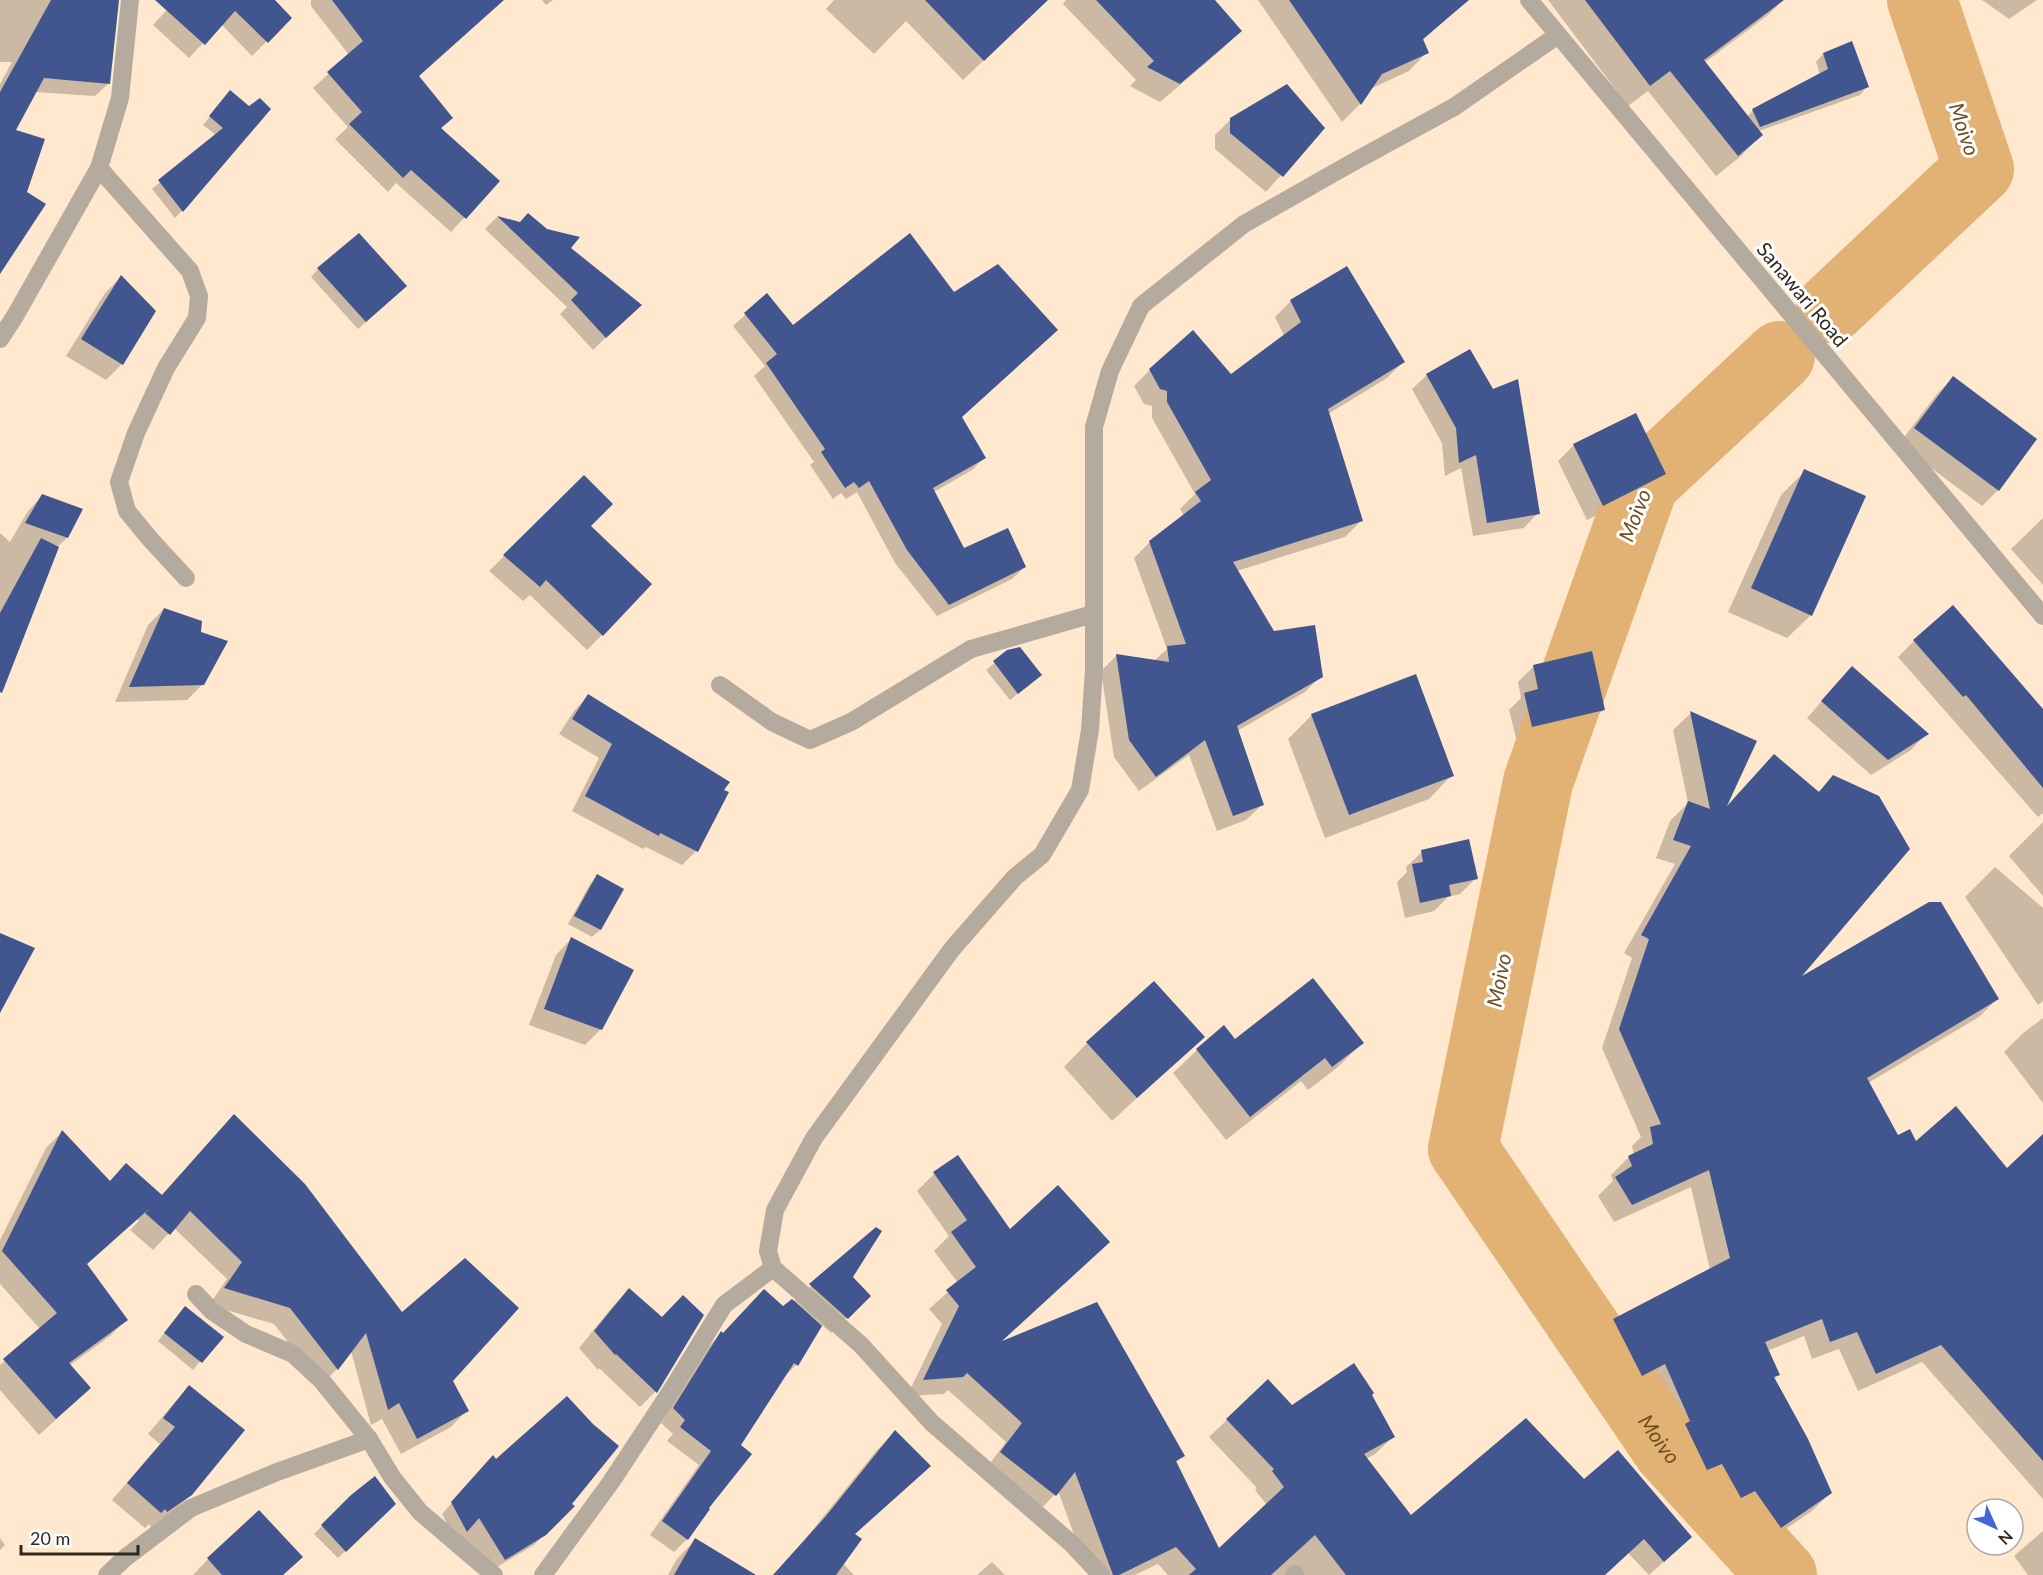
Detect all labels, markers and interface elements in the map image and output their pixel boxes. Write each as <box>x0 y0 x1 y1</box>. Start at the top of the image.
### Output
water label: Moivo <box>1944 99 1986 159</box>
street label: Sanawari Road <box>1752 237 1854 351</box>
water label: Moivo <box>1613 485 1655 545</box>
water label: Moivo <box>1481 951 1515 1009</box>
water label: Moivo <box>1634 1409 1686 1468</box>
north arrow <box>1965 1497 2025 1557</box>
scale bar <box>21 1518 138 1556</box>
text: 20 m <box>30 1527 70 1549</box>
text: N <box>1995 1527 2017 1549</box>

